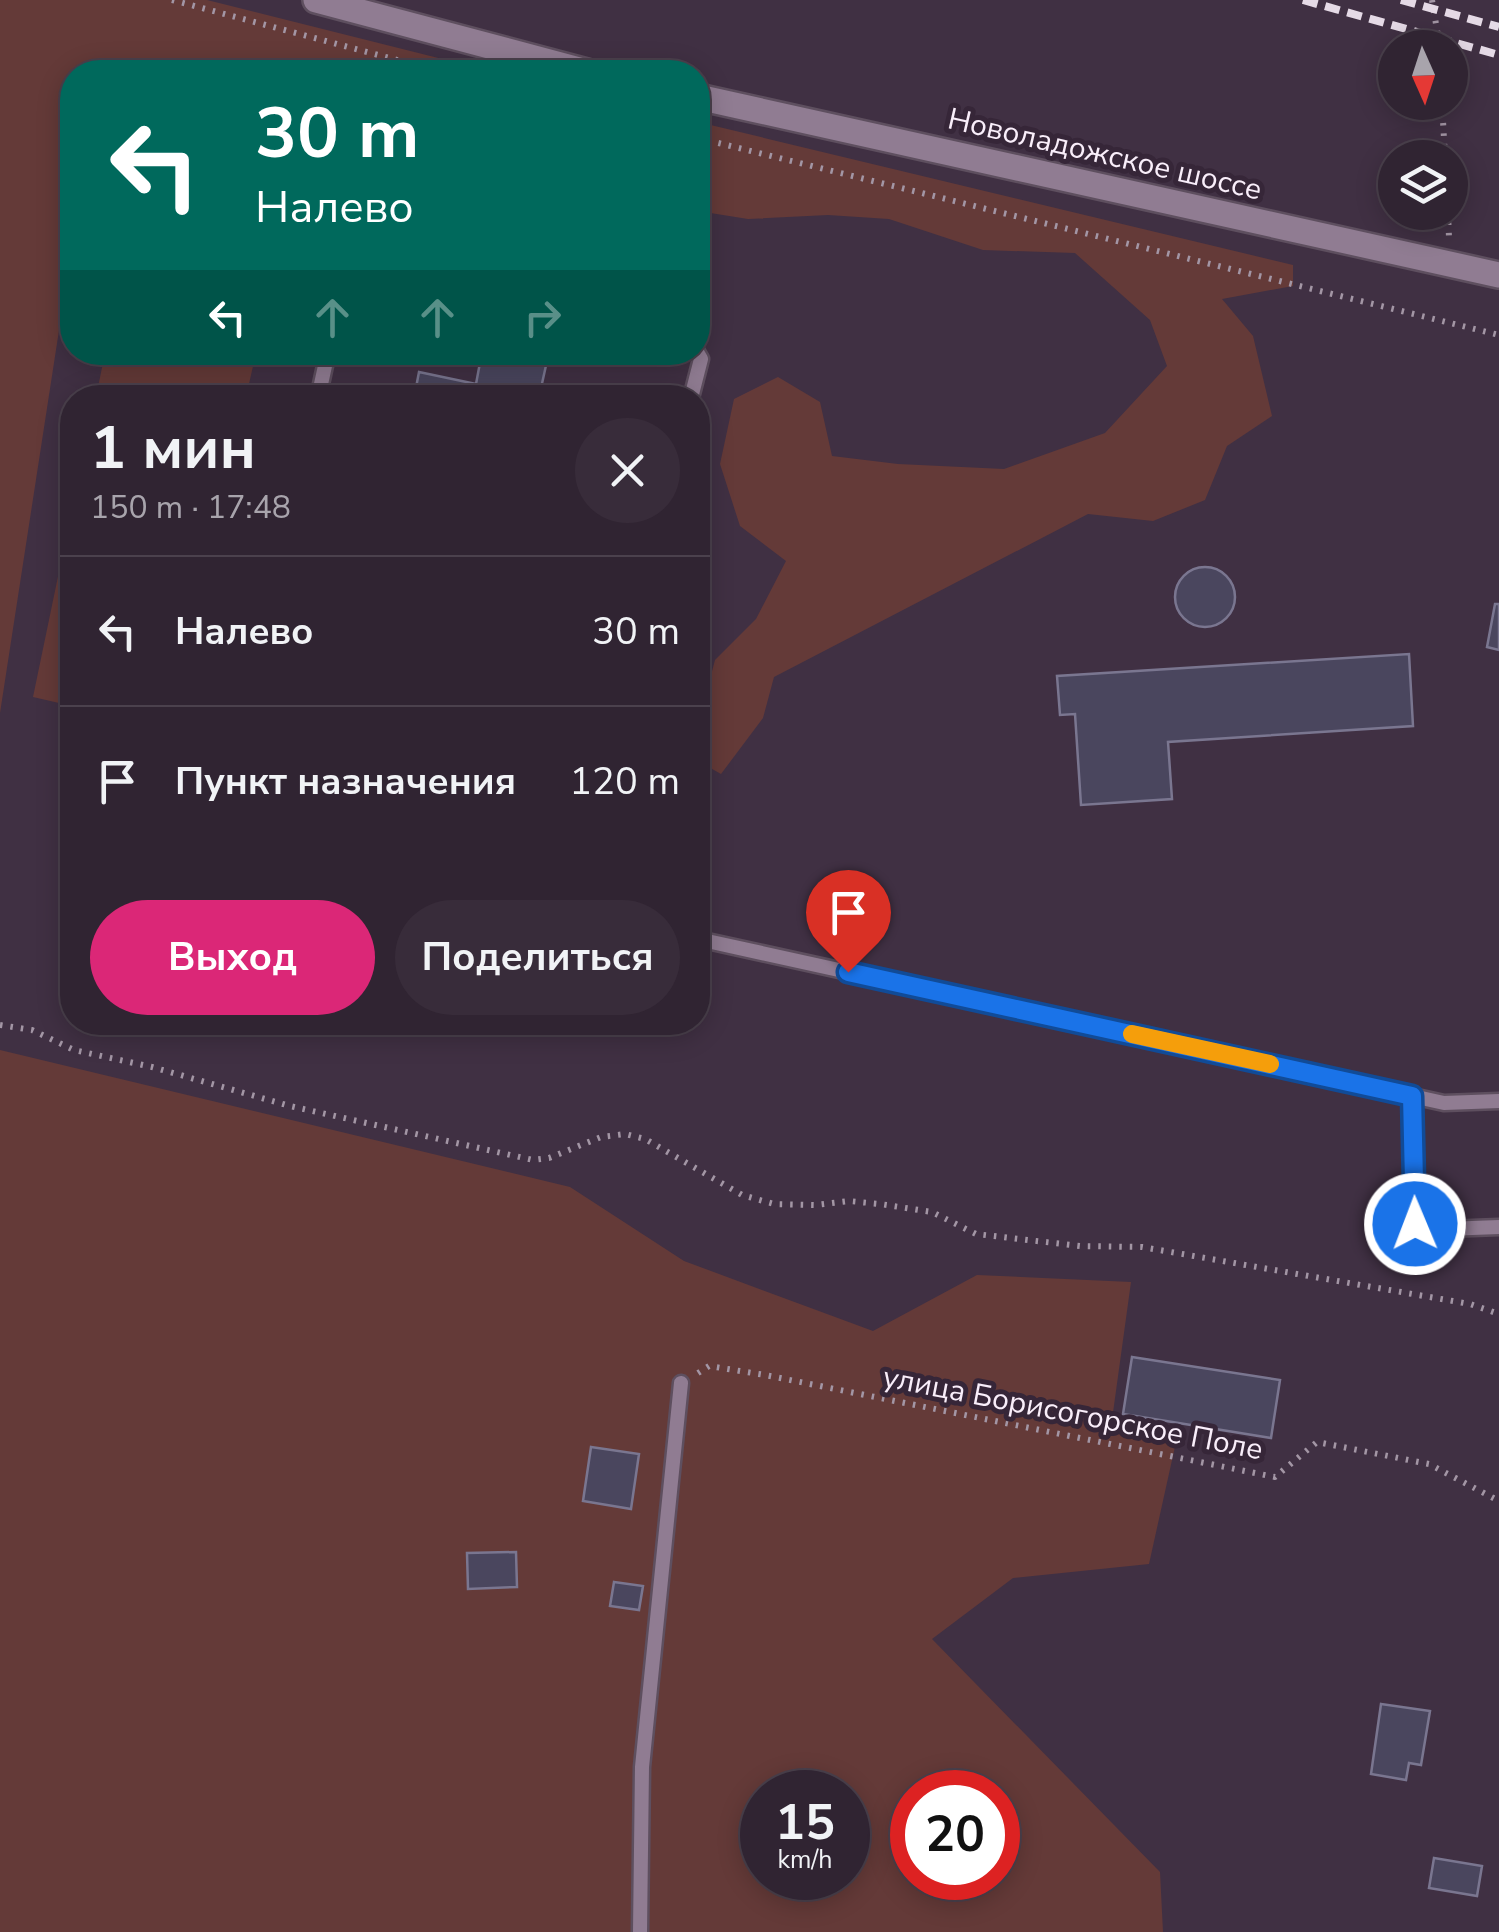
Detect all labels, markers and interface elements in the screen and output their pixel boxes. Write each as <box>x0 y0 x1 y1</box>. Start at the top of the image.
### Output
north arrow <box>1378 30 1468 120</box>
map controls <box>1378 30 1468 230</box>
text: 30 m <box>255 86 419 182</box>
street label: Новоладожское шоссе <box>944 98 1266 211</box>
icon: left <box>90 100 220 230</box>
button: layers <box>1378 140 1468 230</box>
text: Налево <box>255 177 414 238</box>
icon: left <box>200 290 255 345</box>
icon: ahead <box>305 290 360 345</box>
icon: ahead <box>410 290 465 345</box>
icon: right <box>515 290 570 345</box>
text: 1 мин <box>90 407 256 489</box>
button: close <box>575 418 680 523</box>
text: 150 m · 17:48 <box>90 486 291 529</box>
icon: left <box>90 604 145 659</box>
text: Налево <box>175 606 314 657</box>
text: 30 m <box>592 606 680 657</box>
icon: arrive <box>90 754 145 809</box>
text: Пункт назначения <box>175 756 516 807</box>
text: 120 m <box>569 756 680 807</box>
pin <box>806 870 891 973</box>
icon: arrive <box>821 885 876 940</box>
button: Выход <box>90 900 375 1015</box>
button: Поделиться <box>395 900 680 1015</box>
position arrow <box>1363 1172 1467 1276</box>
street label: улица Борисогорское Поле <box>879 1357 1266 1470</box>
speed limit sign: 20 <box>890 1770 1020 1900</box>
text: 15 <box>775 1788 835 1857</box>
text: km/h <box>777 1843 833 1877</box>

